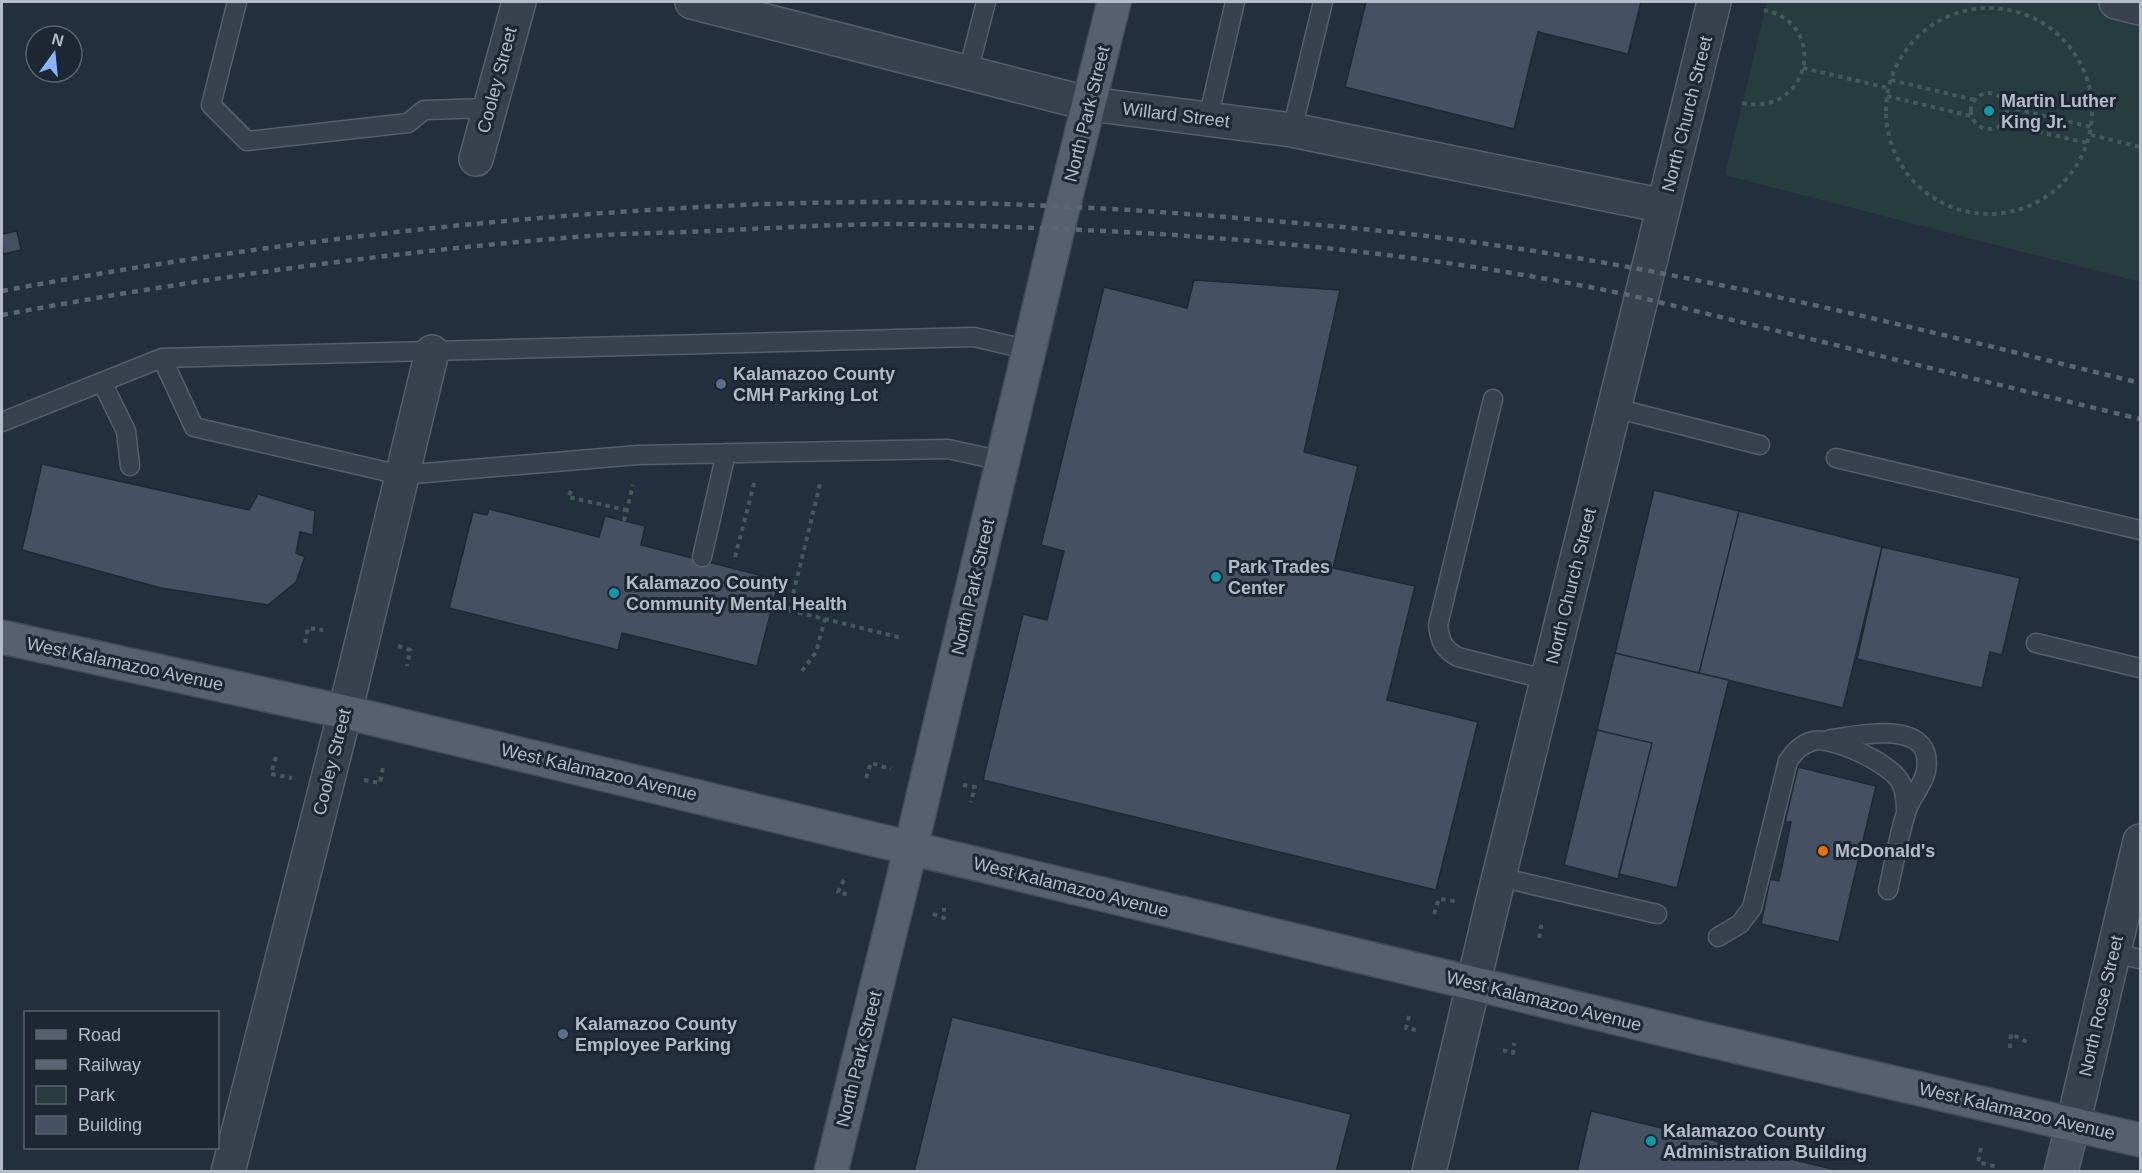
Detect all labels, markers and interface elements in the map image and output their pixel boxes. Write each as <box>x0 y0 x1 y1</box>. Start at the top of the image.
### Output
north arrow <box>24 24 84 84</box>
street label: Cooley Street <box>473 25 521 135</box>
text: N <box>50 30 66 50</box>
street label: North Church Street <box>1658 34 1716 194</box>
street label: North Park Street <box>1060 44 1114 184</box>
place label: Martin Luther King Jr. <box>2001 91 2116 132</box>
street label: Willard Street <box>1121 98 1231 132</box>
marker: Martin Luther King Jr. <box>1982 104 1996 118</box>
place label: Kalamazoo County CMH Parking Lot <box>733 364 895 405</box>
marker: Kalamazoo County CMH Parking Lot <box>714 377 728 391</box>
street label: North Church Street <box>1542 506 1600 666</box>
street label: North Park Street <box>948 517 998 657</box>
place label: Park Trades Center <box>1228 557 1330 598</box>
marker: Park Trades Center <box>1209 570 1223 584</box>
place label: Kalamazoo County Community Mental Health <box>626 573 847 614</box>
marker: Kalamazoo County Community Mental Health <box>607 586 621 600</box>
street label: West Kalamazoo Avenue <box>25 633 225 695</box>
street label: Cooley Street <box>309 707 355 817</box>
street label: West Kalamazoo Avenue <box>499 740 699 804</box>
place label: McDonald's <box>1835 841 1935 861</box>
marker: McDonald's <box>1816 844 1830 858</box>
street label: West Kalamazoo Avenue <box>971 853 1171 921</box>
street label: North Rose Street <box>2075 934 2127 1078</box>
street label: West Kalamazoo Avenue <box>1444 967 1644 1035</box>
street label: North Park Street <box>832 989 886 1129</box>
legend <box>24 1011 219 1149</box>
place label: Kalamazoo County Employee Parking <box>575 1014 737 1055</box>
text: Road <box>78 1025 121 1045</box>
marker: Kalamazoo County Employee Parking <box>556 1027 570 1041</box>
text: Railway <box>78 1055 141 1075</box>
street label: West Kalamazoo Avenue <box>1917 1079 2117 1143</box>
text: Park <box>78 1085 116 1105</box>
text: Building <box>78 1115 142 1135</box>
place label: Kalamazoo County Administration Building <box>1663 1121 1867 1162</box>
marker: Kalamazoo County Administration Building <box>1644 1134 1658 1148</box>

